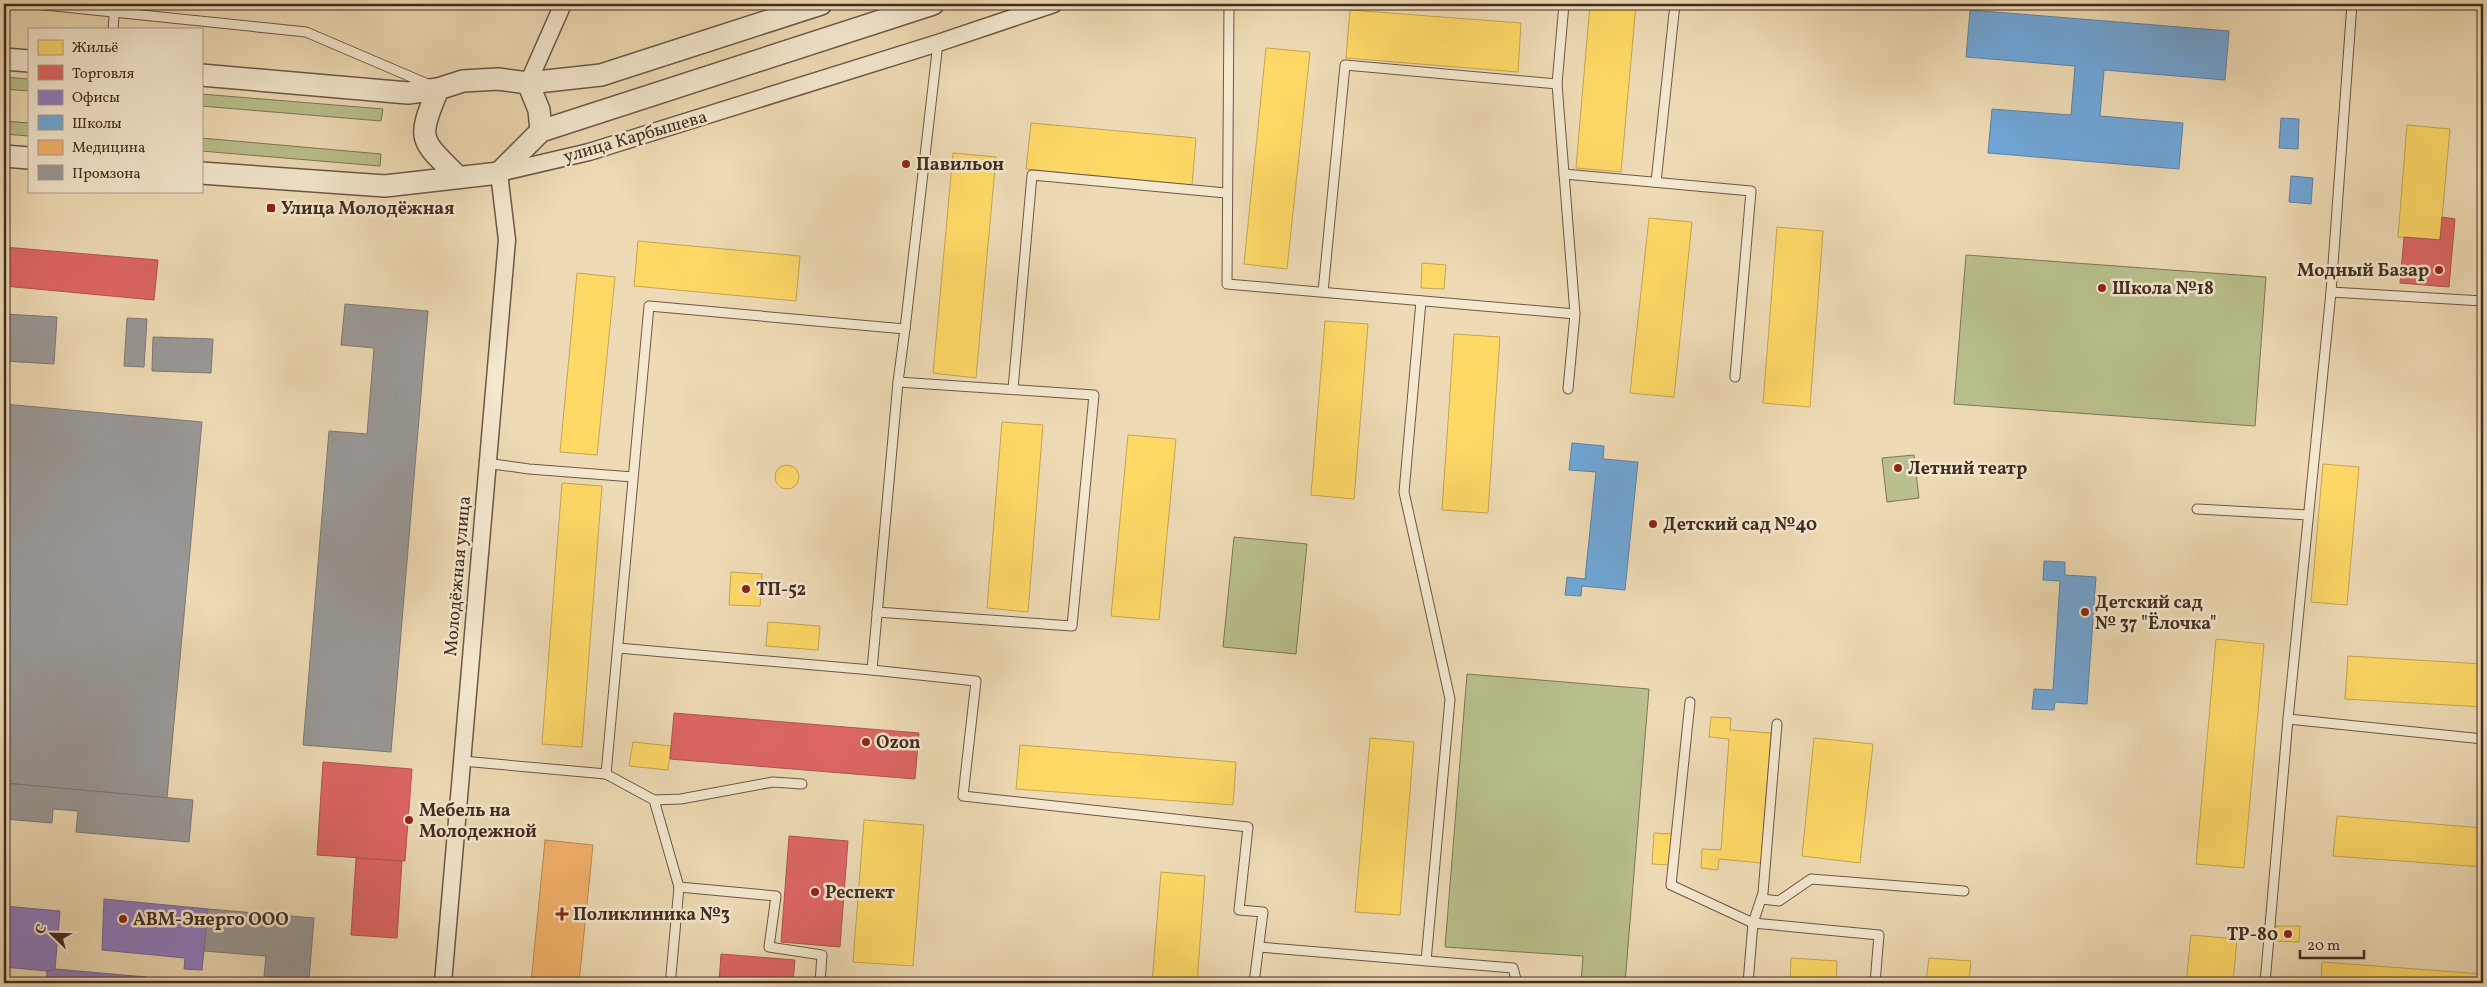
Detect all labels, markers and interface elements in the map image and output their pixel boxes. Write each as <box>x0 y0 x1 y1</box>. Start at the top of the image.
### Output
legend <box>28 28 202 192</box>
text: Жильё <box>72 38 118 59</box>
text: Торговля <box>72 64 134 85</box>
text: Офисы <box>72 88 120 109</box>
street label: улица Карбышева <box>561 105 710 170</box>
text: Школы <box>72 114 122 135</box>
text: Медицина <box>72 138 145 159</box>
place label: Павильон <box>916 153 1004 178</box>
marker: Павильон <box>900 158 912 170</box>
text: Промзона <box>72 164 141 185</box>
place label: Улица Молодёжная <box>281 197 454 222</box>
marker: Улица Молодёжная <box>265 202 277 214</box>
place label: Модный Базар <box>2297 259 2429 284</box>
marker: Модный Базар <box>2433 264 2445 276</box>
place label: Школа №18 <box>2112 277 2214 302</box>
marker: Школа №18 <box>2096 282 2108 294</box>
place label: Летний театр <box>1908 457 2027 482</box>
marker: Летний театр <box>1892 462 1904 474</box>
street label: Молодёжная улица <box>439 495 478 657</box>
place label: Детский сад №40 <box>1663 513 1817 538</box>
marker: Детский сад №40 <box>1647 518 1659 530</box>
place label: ТП-52 <box>756 578 806 603</box>
marker: ТП-52 <box>740 583 752 595</box>
place label: Детский сад № 37 "Ёлочка" <box>2095 591 2217 637</box>
marker: Детский сад № 37 "Ёлочка" <box>2079 606 2091 618</box>
place label: Ozon <box>876 731 921 756</box>
marker: Ozon <box>860 736 872 748</box>
place label: Мебель на Молодежной <box>419 799 537 845</box>
marker: Мебель на Молодежной <box>403 814 415 826</box>
place label: Респект <box>825 881 895 906</box>
marker: Респект <box>809 886 821 898</box>
place label: Поликлиника №3 <box>573 903 730 928</box>
marker: Поликлиника №3 <box>555 907 569 921</box>
place label: АВМ-Энерго ООО <box>133 908 289 933</box>
north arrow <box>28 910 78 960</box>
marker: АВМ-Энерго ООО <box>117 913 129 925</box>
text: С <box>31 922 52 937</box>
place label: ТР-80 <box>2227 923 2278 948</box>
scale bar <box>2300 927 2363 959</box>
marker: ТР-80 <box>2282 928 2294 940</box>
text: 20 m <box>2307 936 2340 957</box>

